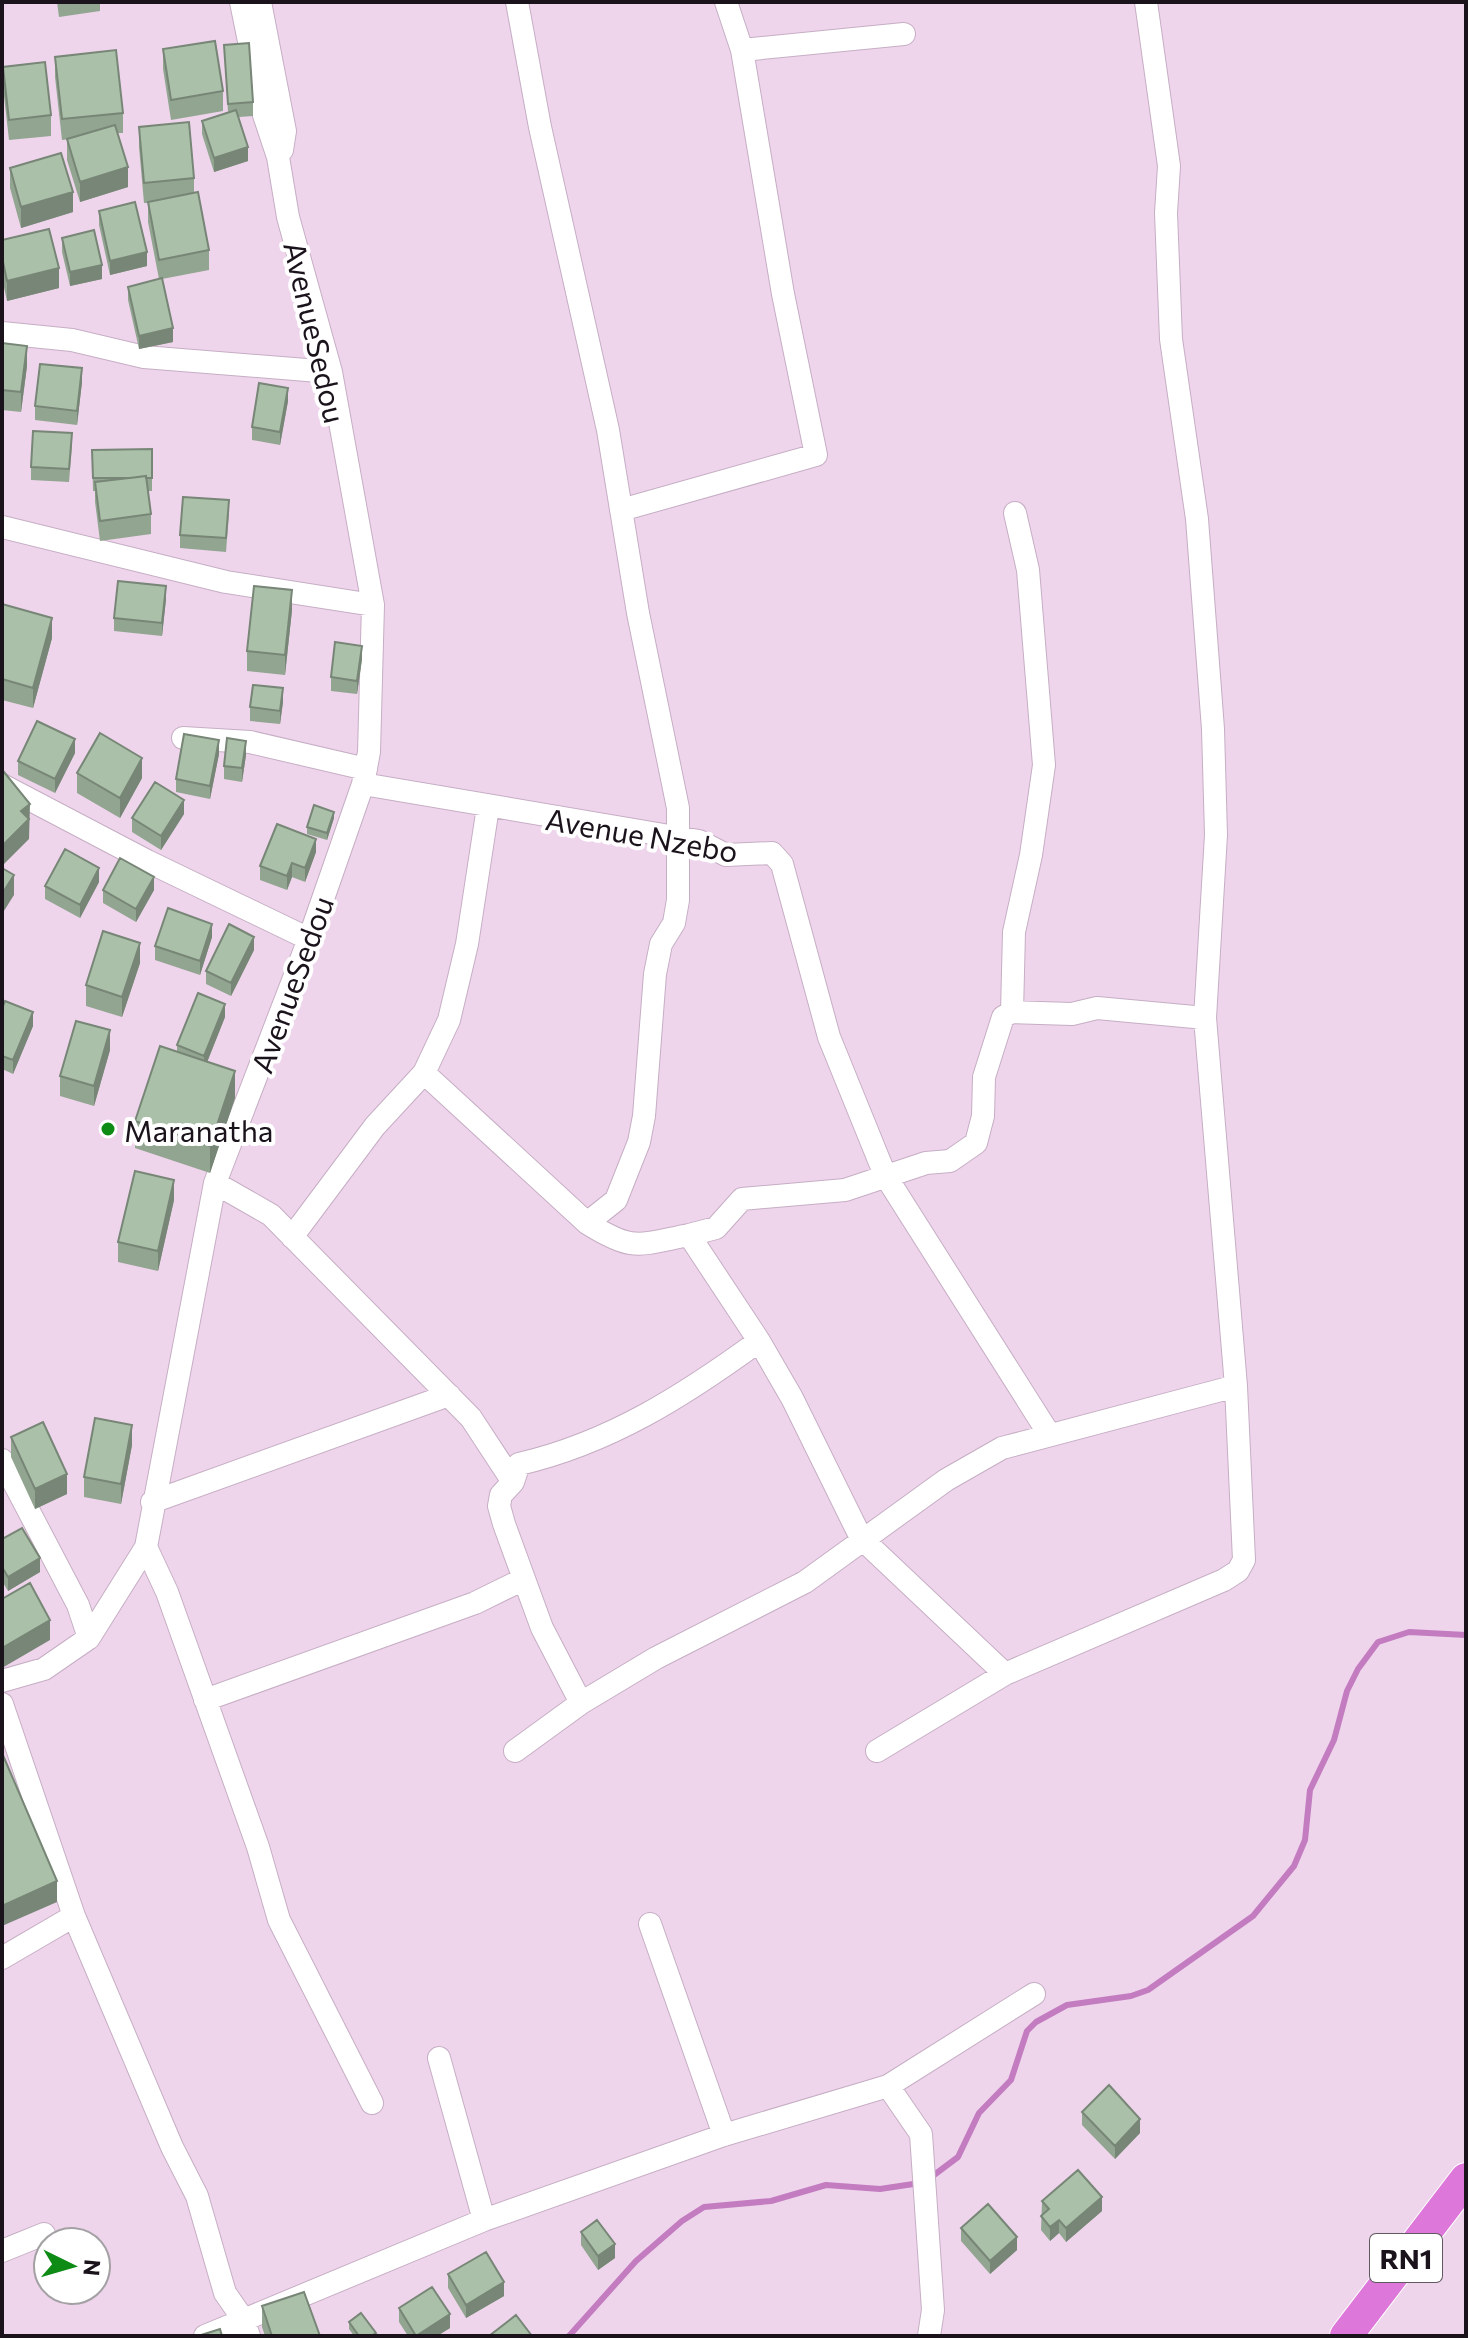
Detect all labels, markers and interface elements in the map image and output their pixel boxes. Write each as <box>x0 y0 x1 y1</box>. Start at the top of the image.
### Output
street label: AvenueSedou <box>277 237 355 427</box>
street label: Avenue Nzebo <box>543 799 741 869</box>
street label: AvenueSedou <box>242 891 340 1077</box>
place label: Maranatha <box>124 1111 274 1148</box>
marker: Maranatha <box>99 1120 117 1138</box>
north arrow <box>32 2226 112 2306</box>
road number: RN1 <box>1370 2234 1442 2282</box>
text: N <box>78 2258 107 2277</box>

